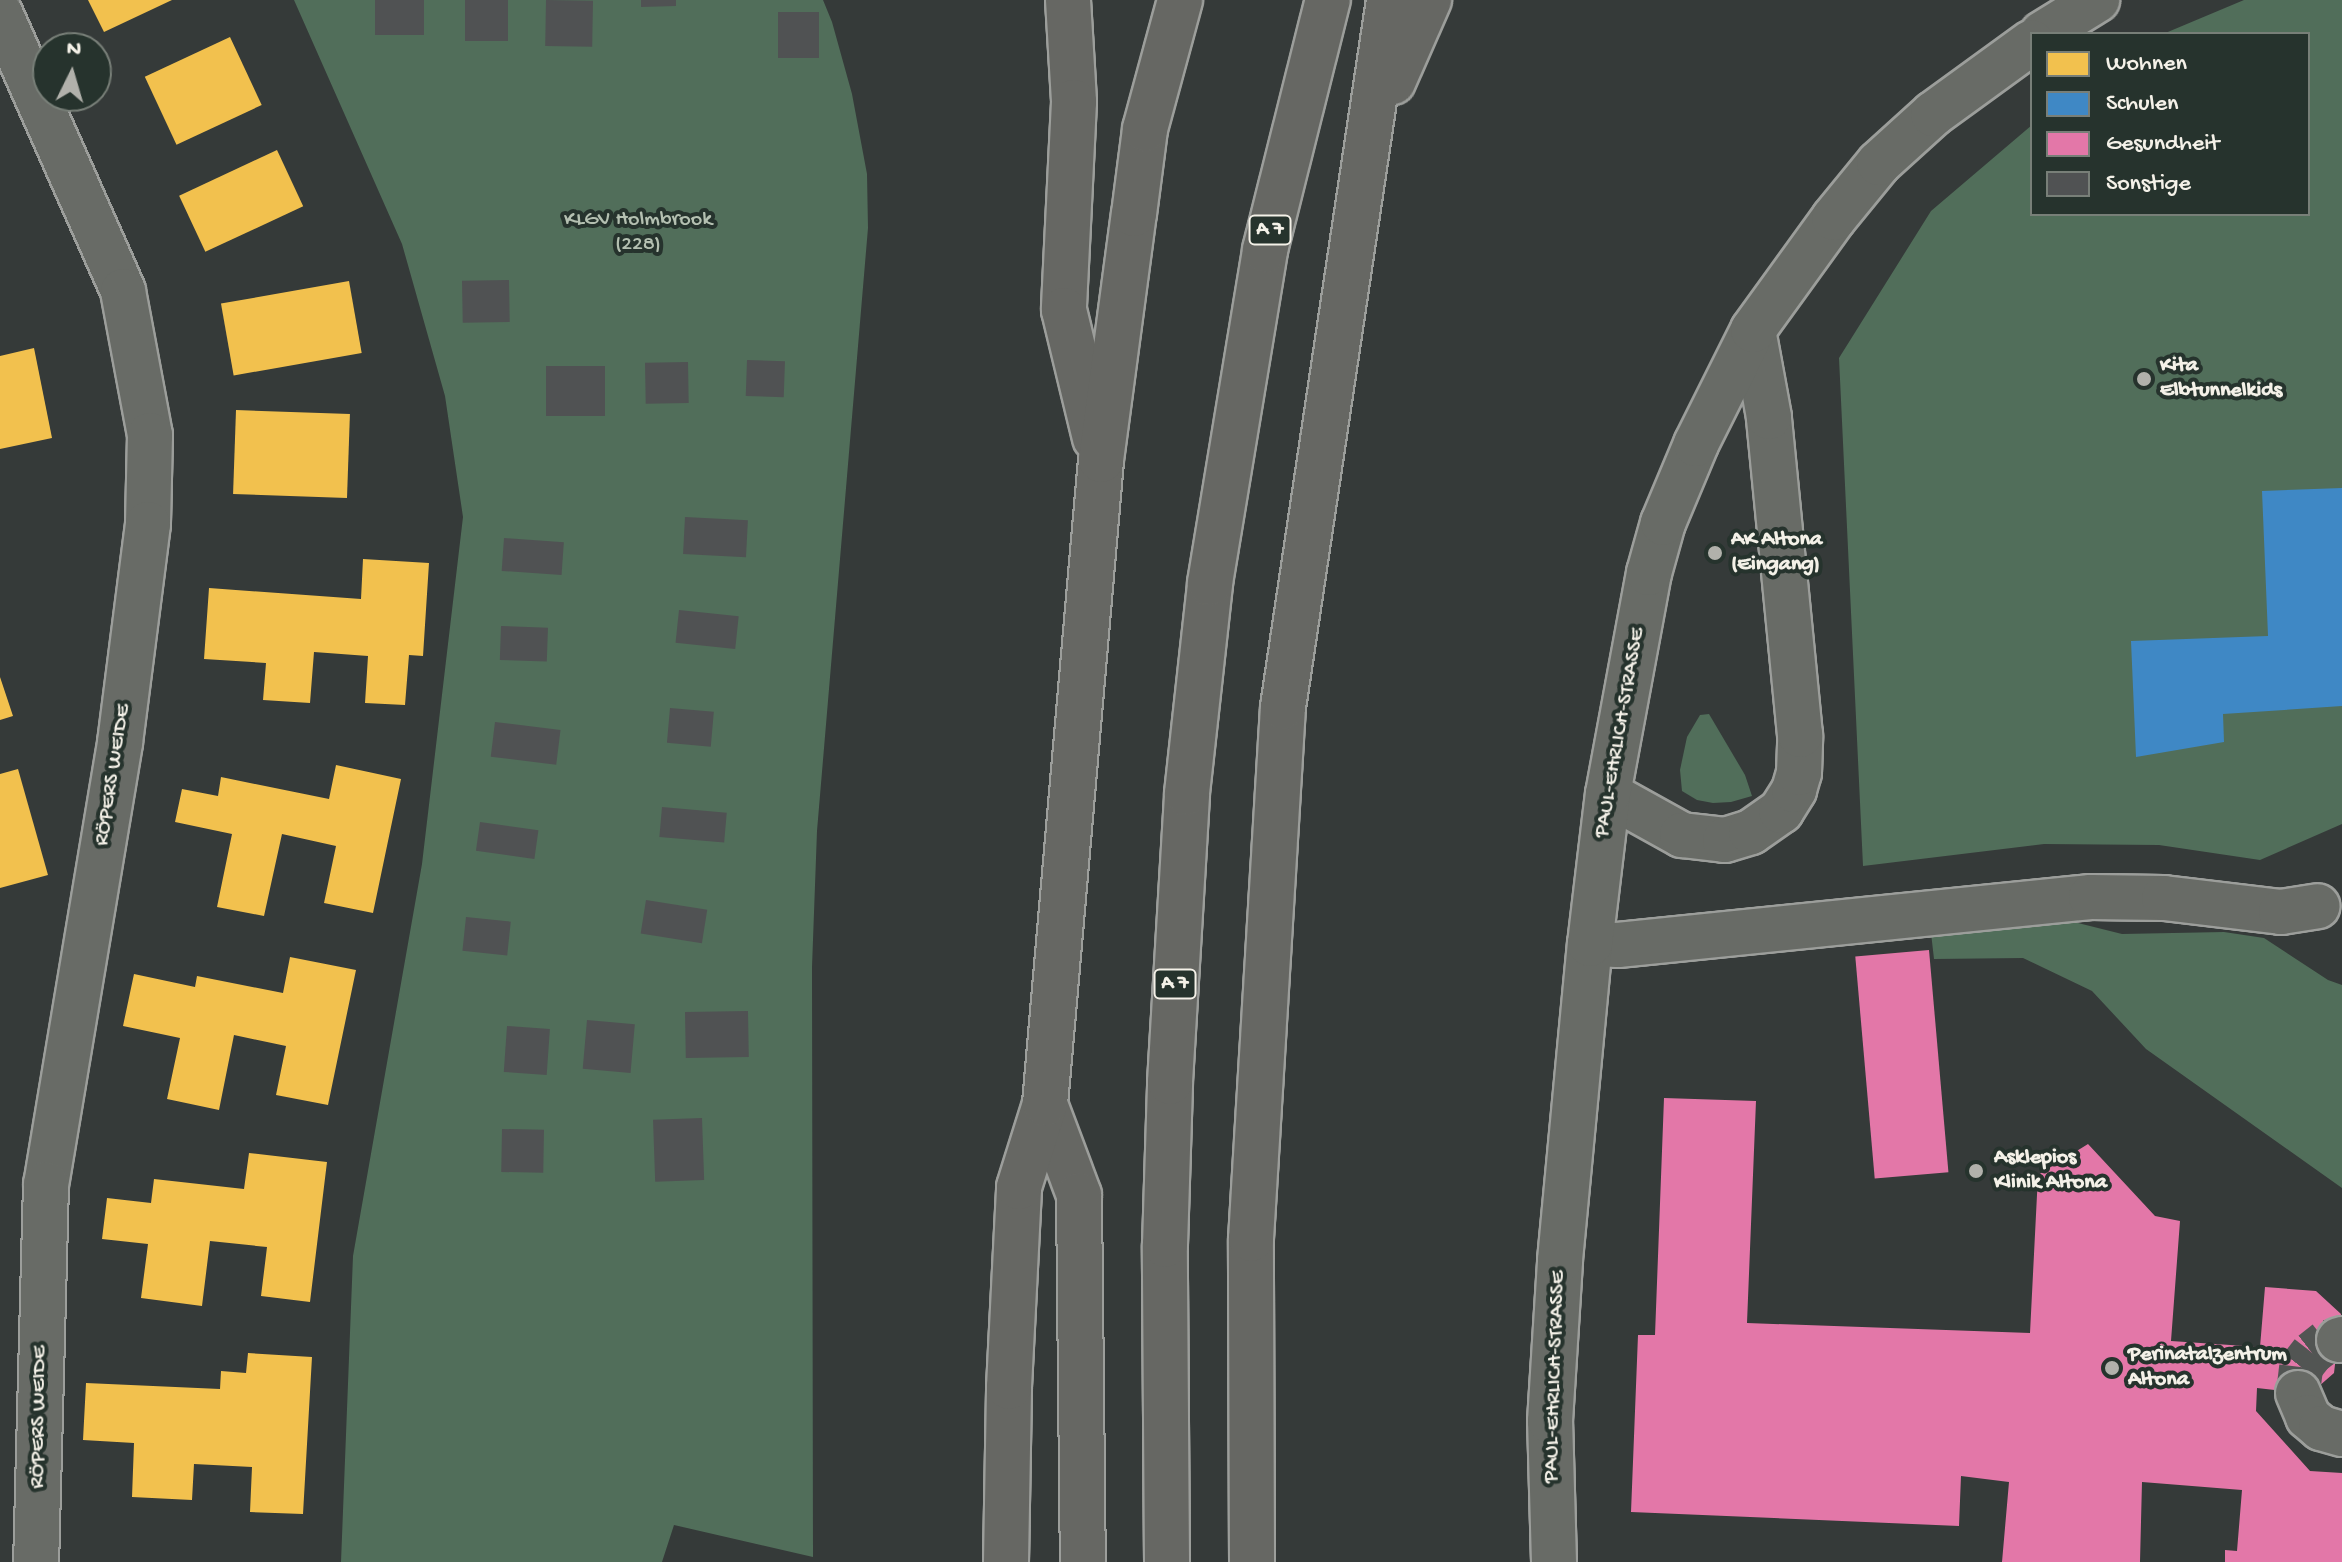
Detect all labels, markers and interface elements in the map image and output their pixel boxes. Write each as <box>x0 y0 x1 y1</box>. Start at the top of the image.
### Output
north arrow <box>32 32 112 112</box>
legend <box>2030 32 2310 216</box>
text: N <box>66 37 82 64</box>
text: Wohnen <box>2106 50 2187 79</box>
text: Schulen <box>2106 90 2179 119</box>
text: Gesundheit <box>2106 130 2219 159</box>
text: Sonstige <box>2106 170 2191 199</box>
park label: KLGV Holmbrook (228) <box>564 207 712 258</box>
road number: A 7 <box>1248 214 1292 246</box>
place label: Kita Elbtunnelkids <box>2160 353 2282 404</box>
marker: Kita Elbtunnelkids <box>2135 370 2153 388</box>
place label: AK Altona (Eingang) <box>1731 527 1822 578</box>
marker: AK Altona (Eingang) <box>1706 544 1724 562</box>
street label: PAUL-EHRLICH-STRASSE <box>1590 626 1652 840</box>
street label: RÖPERS WEIDE <box>90 702 138 848</box>
road number: A 7 <box>1153 968 1197 1000</box>
place label: Asklepios Klinik Altona <box>1994 1145 2107 1196</box>
marker: Asklepios Klinik Altona <box>1965 1160 1987 1182</box>
street label: PAUL-EHRLICH-STRASSE <box>1539 1270 1573 1484</box>
place label: Perinatalzentrum Altona <box>2128 1342 2287 1394</box>
street label: RÖPERS WEIDE <box>26 1345 54 1489</box>
marker: Perinatalzentrum Altona <box>2103 1359 2121 1377</box>

